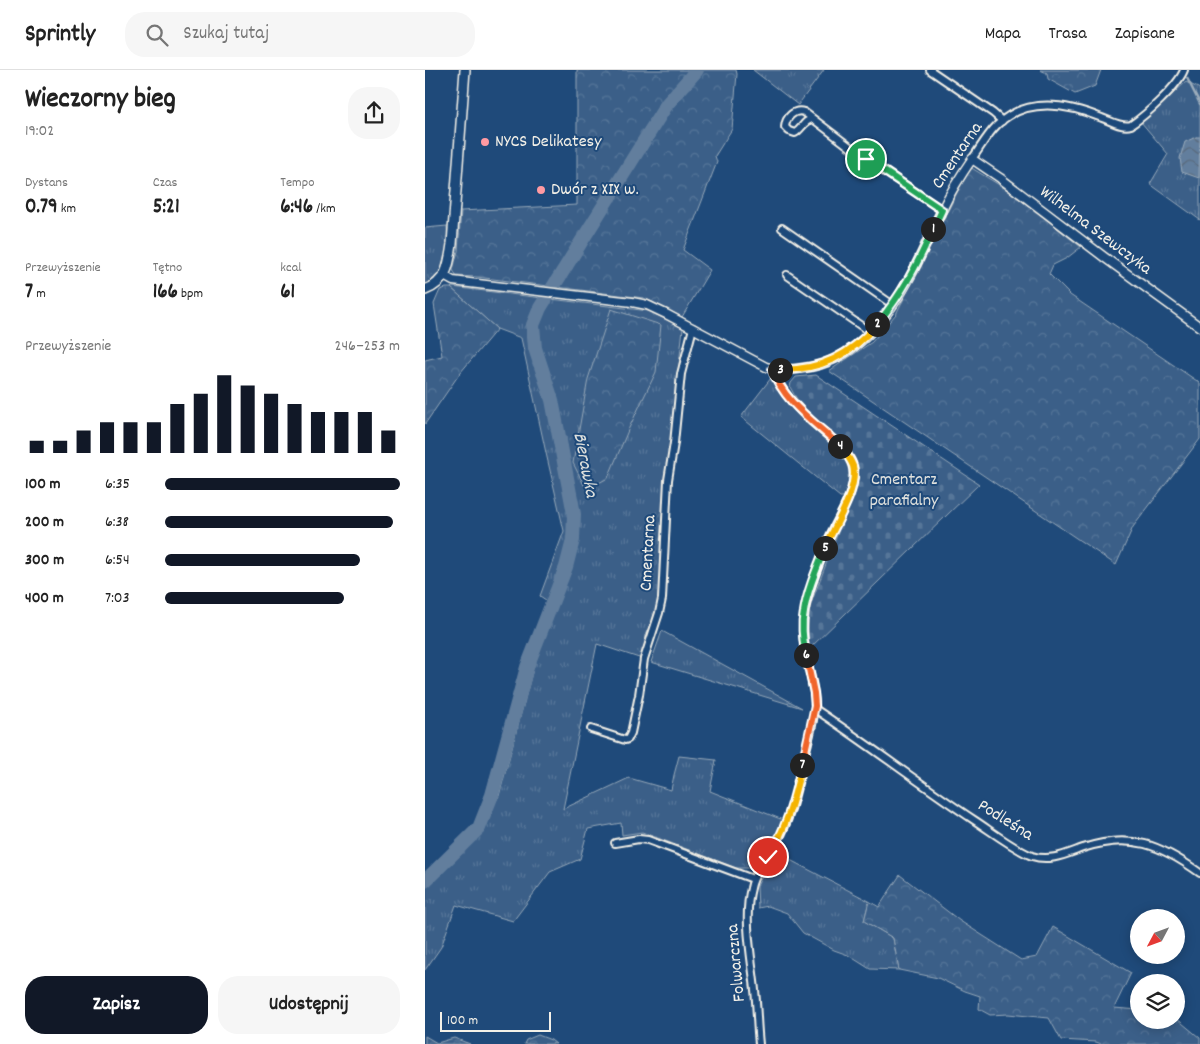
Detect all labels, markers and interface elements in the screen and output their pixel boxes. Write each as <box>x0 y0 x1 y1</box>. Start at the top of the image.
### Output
search box <box>125 12 475 57</box>
text: Sprintly <box>25 18 95 52</box>
icon: search <box>143 21 171 49</box>
text: Szukaj tutaj <box>183 21 269 48</box>
text: Mapa <box>985 22 1020 47</box>
text: Trasa <box>1048 22 1087 47</box>
text: Zapisane <box>1115 22 1175 47</box>
text: Wieczorny bieg <box>25 81 176 121</box>
button: share <box>348 87 400 139</box>
street label: Cmentarna <box>926 117 990 194</box>
text: 19:02 <box>25 120 54 143</box>
place label: NYCS Delikatesy <box>495 130 602 155</box>
marker: NYCS Delikatesy <box>479 136 491 148</box>
pin <box>845 138 887 180</box>
icon: arrive <box>852 145 880 173</box>
text: Dystans <box>25 173 68 193</box>
text: Czas <box>153 173 177 193</box>
text: Tempo <box>280 173 314 193</box>
place label: Dwór z XIX w. <box>551 178 639 203</box>
street label: Wilhelma Szewczyka <box>1034 180 1157 282</box>
marker: Dwór z XIX w. <box>535 184 547 196</box>
text: 0.79 <box>25 193 58 223</box>
text: 5:21 <box>153 193 180 223</box>
text: 6:46 <box>280 193 313 223</box>
text: km <box>58 199 76 219</box>
text: /km <box>313 199 336 219</box>
pin: 1 <box>921 216 945 242</box>
text: 1 <box>932 219 935 239</box>
text: Przewyższenie <box>25 258 101 278</box>
text: Tętno <box>153 258 182 278</box>
text: kcal <box>280 258 302 278</box>
text: 7 <box>25 278 33 308</box>
text: 166 <box>153 278 178 308</box>
text: 61 <box>280 278 295 308</box>
text: m <box>33 284 46 304</box>
text: bpm <box>178 284 203 304</box>
pin: 2 <box>865 312 889 336</box>
text: 2 <box>874 314 881 334</box>
text: Przewyższenie <box>25 335 111 358</box>
text: 246–253 m <box>334 335 400 358</box>
pin: 3 <box>767 358 793 382</box>
text: 3 <box>777 360 784 380</box>
water label: Bierawka <box>564 430 604 501</box>
pin: 4 <box>827 434 853 458</box>
text: 4 <box>838 436 843 456</box>
park label: Cmentarz parafialny <box>870 468 939 514</box>
text: 100 m <box>25 473 61 496</box>
text: 6:35 <box>105 473 130 496</box>
text: 200 m <box>25 511 64 534</box>
text: 6:38 <box>105 511 129 534</box>
street label: Cmentarna <box>635 514 664 592</box>
pin: 5 <box>813 536 837 560</box>
text: 5 <box>822 538 829 558</box>
text: 300 m <box>25 549 64 572</box>
text: 6:54 <box>105 549 130 572</box>
text: 400 m <box>25 587 64 610</box>
text: 7:03 <box>105 587 130 610</box>
pin: 6 <box>793 642 819 668</box>
text: 6 <box>803 645 810 665</box>
pin: 7 <box>789 752 815 778</box>
text: 7 <box>800 755 805 775</box>
street label: Podleśna <box>972 794 1038 848</box>
pin <box>747 836 789 878</box>
icon: check <box>754 843 782 871</box>
north arrow <box>1130 909 1185 964</box>
map controls <box>1130 909 1185 1029</box>
street label: Folwarczna <box>721 923 753 1003</box>
button: layers <box>1130 974 1185 1029</box>
button: Zapisz <box>25 976 208 1034</box>
button: Udostępnij <box>218 976 400 1034</box>
scale bar <box>440 1009 551 1032</box>
text: 100 m <box>447 1011 478 1031</box>

